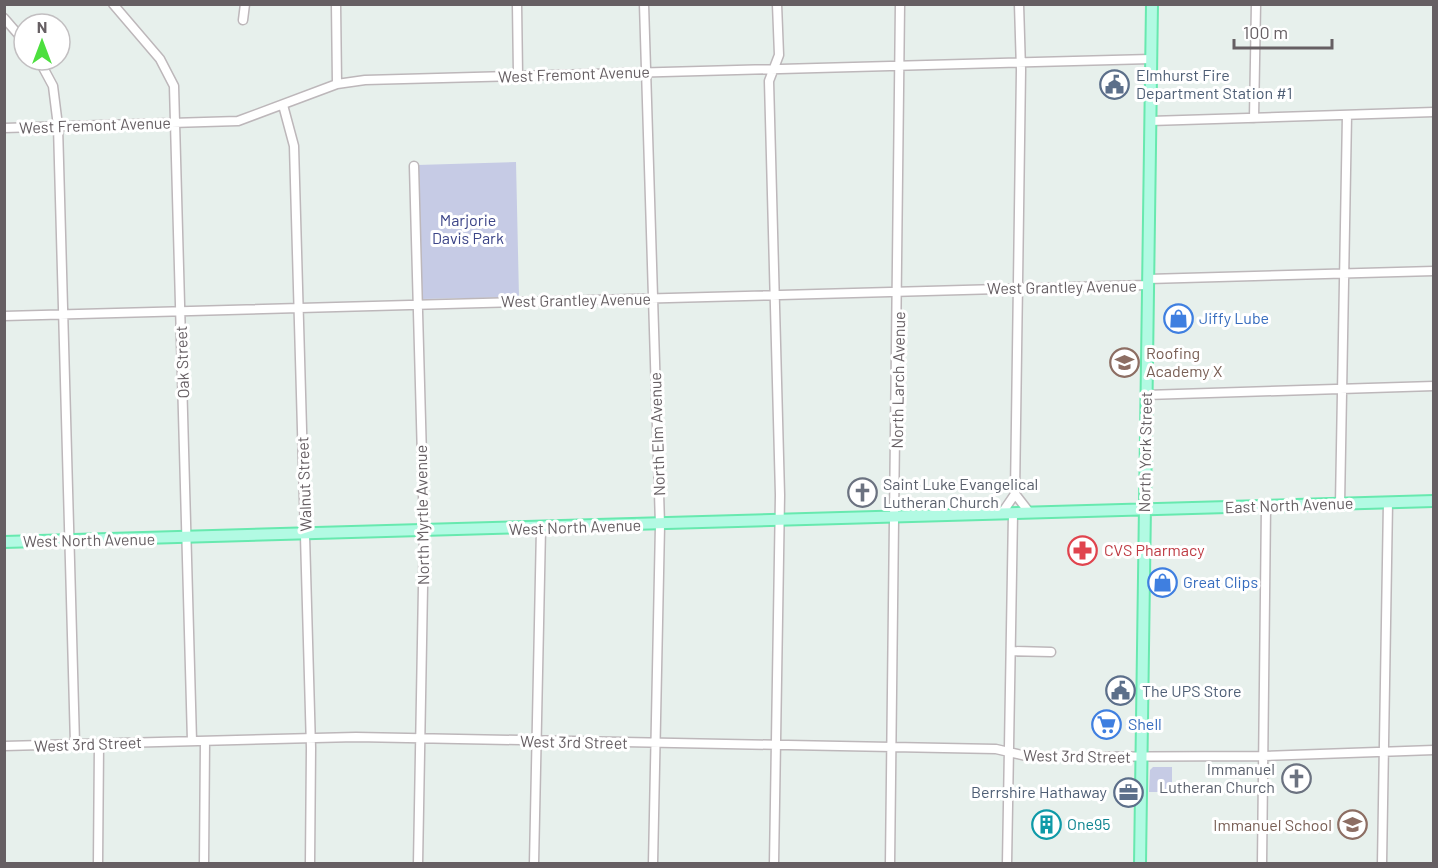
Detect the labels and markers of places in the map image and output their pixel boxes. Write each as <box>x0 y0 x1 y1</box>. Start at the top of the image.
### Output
place label: Elmhurst Fire Department Station #1 <box>1136 65 1292 102</box>
public building icon: Elmhurst Fire Department Station #1 <box>1099 68 1131 100</box>
shop icon: Jiffy Lube <box>1162 302 1194 334</box>
place label: Jiffy Lube <box>1199 308 1269 327</box>
place label: Roofing Academy X <box>1146 343 1222 380</box>
school or university icon: Roofing Academy X <box>1109 346 1141 378</box>
place label: Saint Luke Evangelical Lutheran Church <box>883 474 1038 511</box>
church icon: Saint Luke Evangelical Lutheran Church <box>846 477 878 509</box>
pharmacy icon: CVS Pharmacy <box>1067 534 1099 566</box>
place label: CVS Pharmacy <box>1104 540 1205 559</box>
shop icon: Great Clips <box>1146 566 1178 598</box>
place label: Great Clips <box>1183 572 1258 591</box>
public building icon: The UPS Store <box>1105 675 1137 707</box>
place label: The UPS Store <box>1142 681 1242 700</box>
supermarket icon: Shell <box>1091 708 1123 740</box>
place label: Shell <box>1128 714 1162 733</box>
place label: Immanuel Lutheran Church <box>1159 759 1275 796</box>
church icon: Immanuel Lutheran Church <box>1280 762 1312 794</box>
office icon: Berrshire Hathaway <box>1112 776 1144 808</box>
place label: Berrshire Hathaway <box>971 782 1108 801</box>
building icon: One95 <box>1030 808 1062 840</box>
school or university icon: Immanuel School <box>1337 809 1369 841</box>
place label: One95 <box>1067 814 1111 833</box>
place label: Immanuel School <box>1213 815 1332 834</box>

